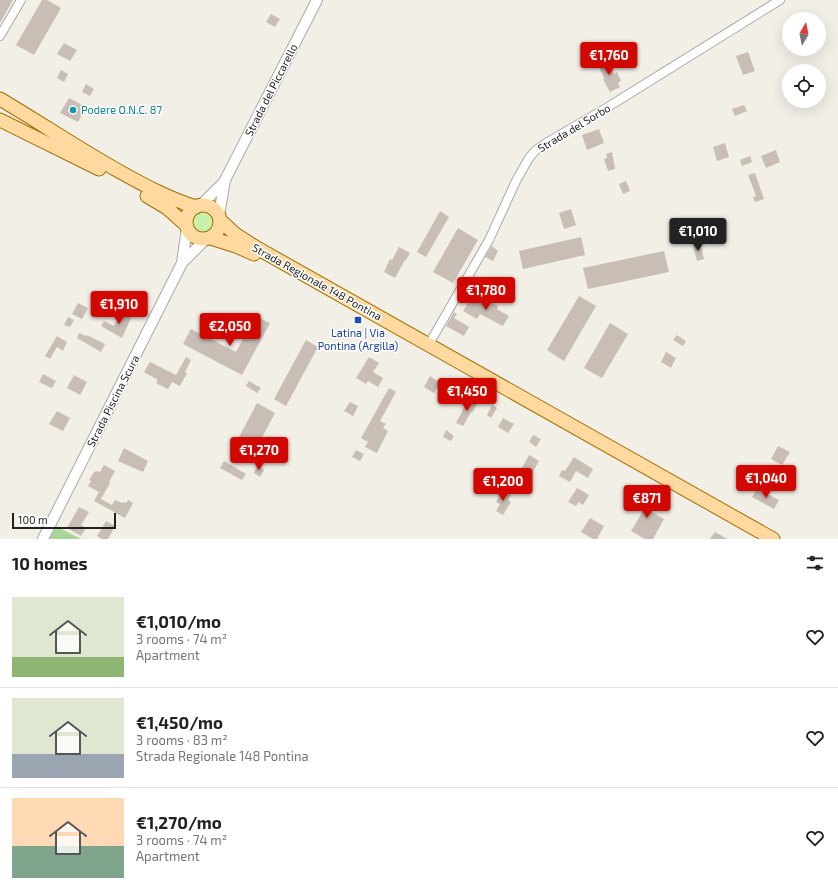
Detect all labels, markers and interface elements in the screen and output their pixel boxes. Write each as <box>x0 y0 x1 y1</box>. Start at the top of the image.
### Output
north arrow <box>782 12 826 56</box>
map controls <box>782 12 826 108</box>
street label: Strada del Piccarello <box>242 41 300 138</box>
pin: €1,760 <box>576 42 642 76</box>
text: €1,760 <box>589 47 629 63</box>
button: locate <box>782 64 826 108</box>
street label: Strada del Sorbo <box>535 101 612 154</box>
place label: Podere O.N.C. 87 <box>81 103 163 116</box>
marker: Podere O.N.C. 87 <box>68 105 78 115</box>
pin: €1,010 <box>665 218 731 252</box>
text: €1,010 <box>678 223 718 239</box>
street label: Strada Regionale 148 Pontina <box>250 240 384 323</box>
pin: €1,780 <box>453 277 519 311</box>
text: €1,780 <box>466 282 506 298</box>
pin: €1,910 <box>86 291 152 325</box>
text: €1,910 <box>100 296 138 312</box>
pin: €2,050 <box>197 313 263 347</box>
marker: Latina | Via Pontina (Argilla) <box>353 315 363 325</box>
text: €2,050 <box>209 318 251 334</box>
place label: Latina | Via Pontina (Argilla) <box>318 326 398 352</box>
street label: Strada Piscina Scura <box>84 353 141 449</box>
pin: €1,450 <box>434 378 500 412</box>
text: €1,450 <box>447 383 487 399</box>
pin: €1,270 <box>226 437 292 471</box>
text: €1,270 <box>239 442 279 458</box>
pin: €1,040 <box>733 465 799 499</box>
pin: €1,200 <box>470 468 536 502</box>
text: €1,040 <box>745 470 787 486</box>
text: €1,200 <box>482 473 524 489</box>
pin: €871 <box>623 485 671 519</box>
text: €871 <box>633 490 661 506</box>
scale bar <box>12 511 116 530</box>
text: 100 m <box>18 513 48 526</box>
icon: filters <box>804 552 826 574</box>
text: 10 homes <box>12 553 88 573</box>
text: €1,010/mo <box>136 611 221 631</box>
icon: home <box>44 613 92 661</box>
icon: heart <box>804 626 826 648</box>
text: 3 rooms · 74 m² <box>136 631 227 647</box>
text: Apartment <box>136 647 200 663</box>
text: €1,450/mo <box>136 712 223 732</box>
icon: home <box>44 714 92 762</box>
icon: heart <box>804 727 826 749</box>
text: 3 rooms · 83 m² <box>136 732 228 748</box>
text: Strada Regionale 148 Pontina <box>136 748 309 764</box>
text: €1,270/mo <box>136 812 222 832</box>
icon: home <box>44 814 92 862</box>
icon: heart <box>804 827 826 849</box>
text: 3 rooms · 74 m² <box>136 832 227 848</box>
text: Apartment <box>136 848 200 864</box>

